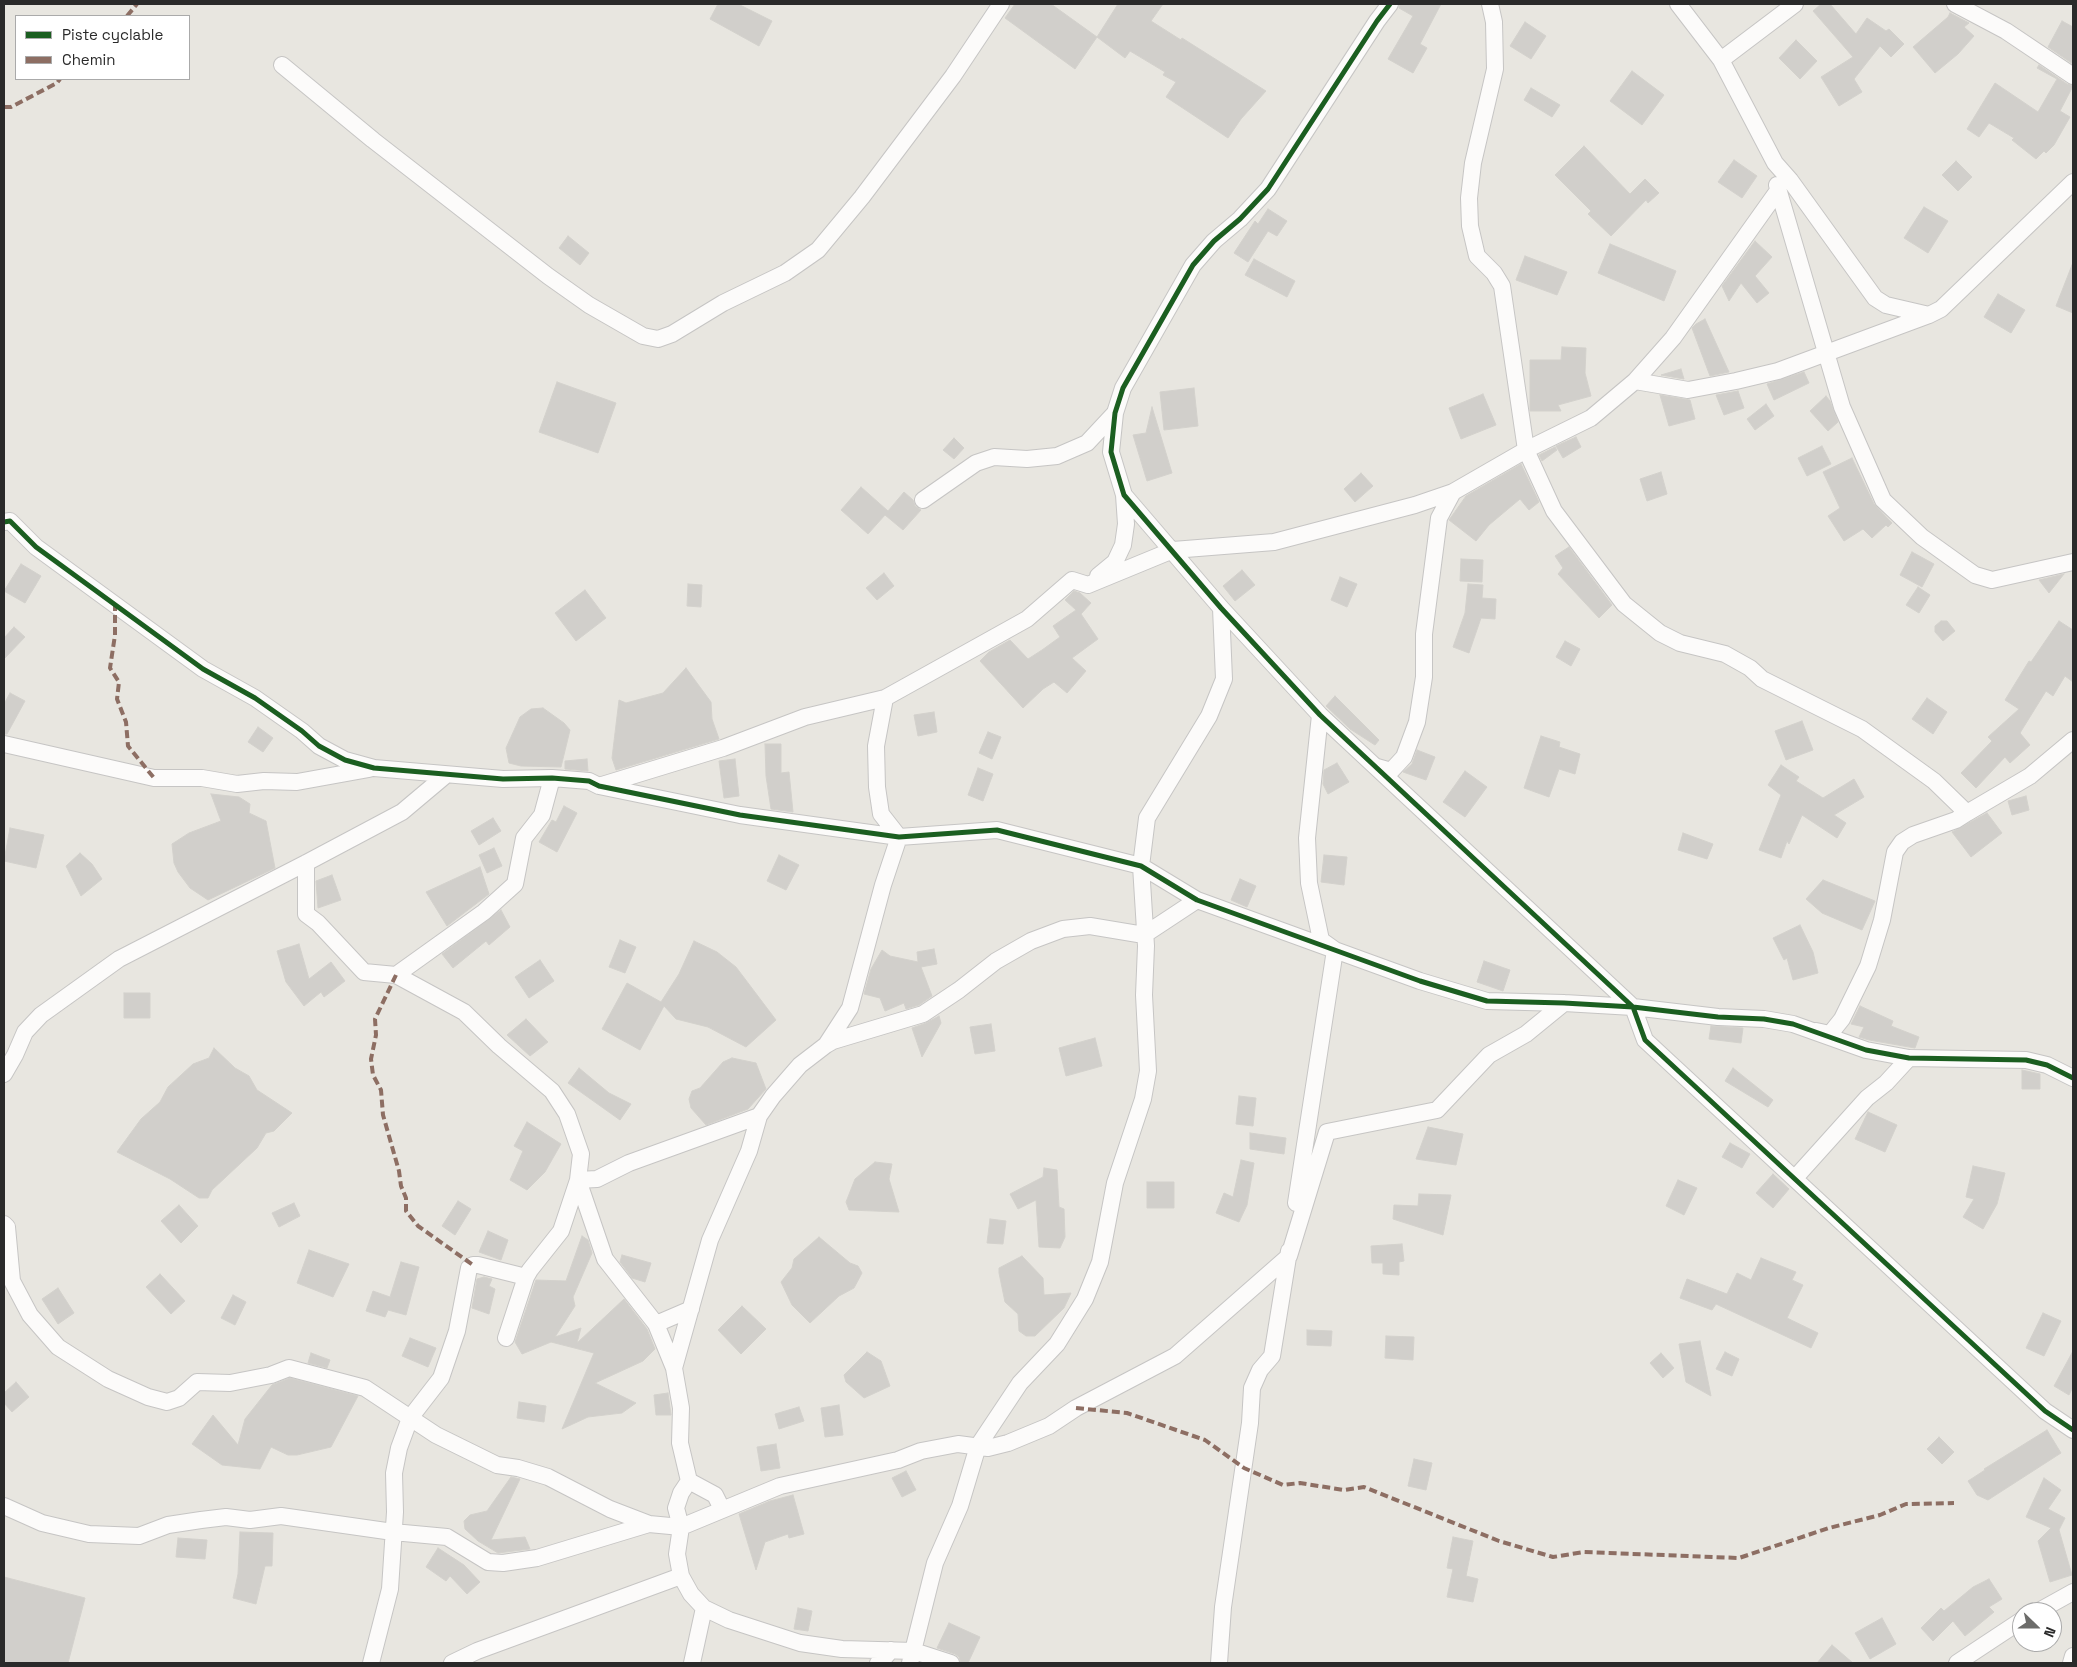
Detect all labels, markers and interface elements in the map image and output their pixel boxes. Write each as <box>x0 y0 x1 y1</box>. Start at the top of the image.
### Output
legend <box>15 15 190 80</box>
text: Piste cyclable <box>62 25 163 44</box>
text: Chemin <box>62 50 115 69</box>
north arrow <box>2012 1602 2062 1652</box>
text: N <box>2040 1625 2060 1640</box>

